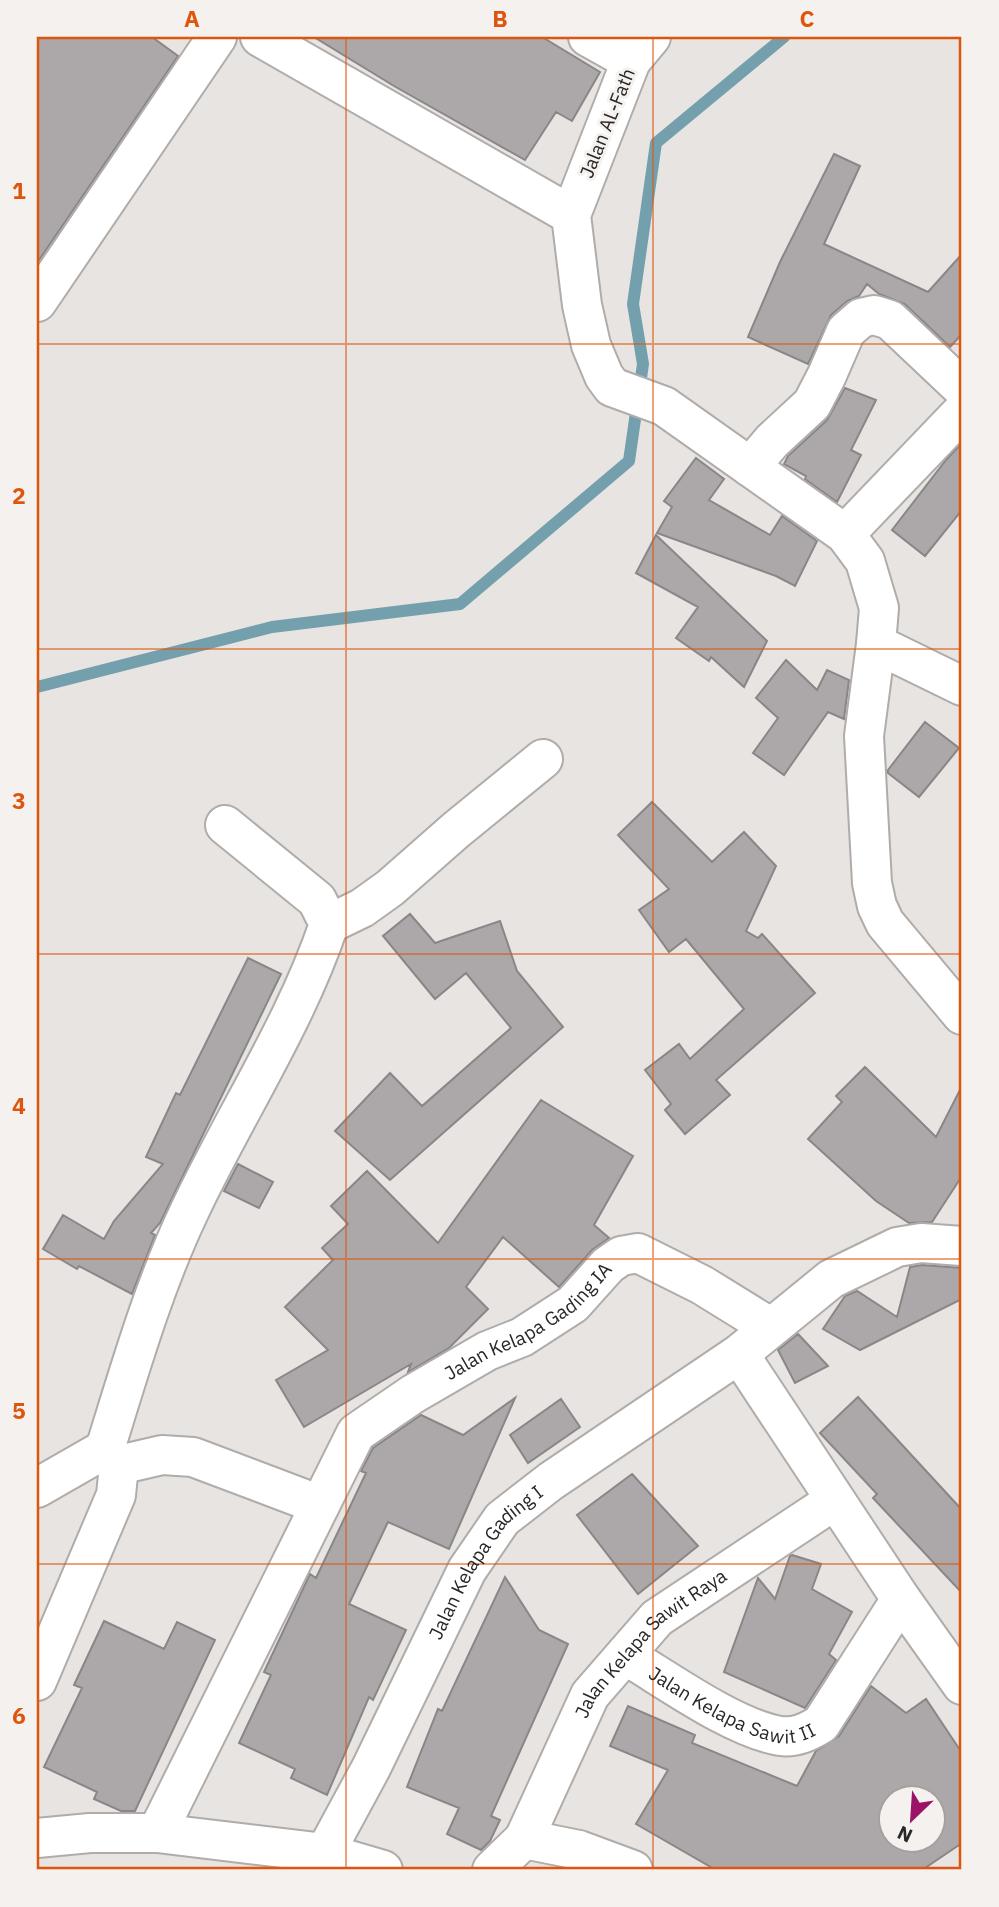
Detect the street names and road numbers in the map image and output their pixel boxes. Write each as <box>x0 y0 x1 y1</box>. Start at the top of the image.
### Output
street label: Jalan AL-Fath <box>574 65 640 181</box>
street label: Jalan Kelapa Gading IA <box>440 1257 617 1385</box>
street label: Jalan Kelapa Gading I <box>423 1480 547 1643</box>
street label: Jalan Kelapa Sawit Raya <box>569 1563 731 1722</box>
street label: Jalan Kelapa Sawit II <box>645 1661 819 1749</box>

